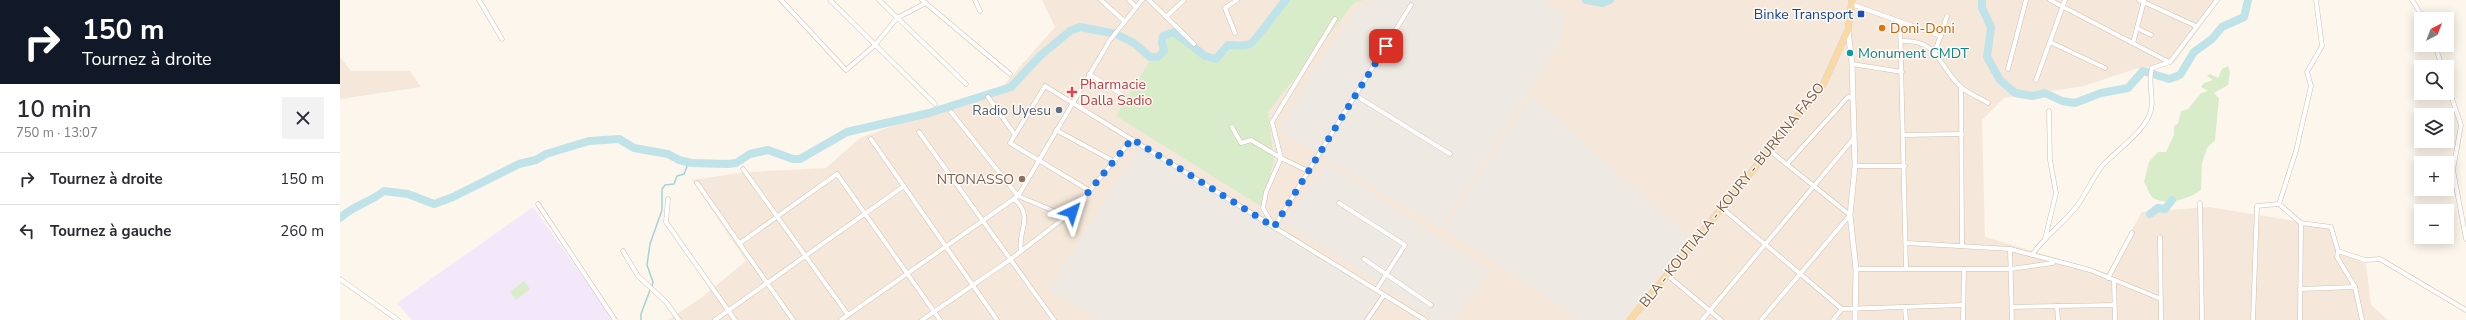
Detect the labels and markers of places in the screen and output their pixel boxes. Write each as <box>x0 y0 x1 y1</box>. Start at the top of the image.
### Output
place label: Binke Transport <box>1754 5 1853 24</box>
marker: Binke Transport <box>1856 9 1866 19</box>
place label: Doni-Doni <box>1890 19 1955 38</box>
marker: Doni-Doni <box>1877 23 1887 33</box>
pin <box>1369 29 1403 63</box>
place label: Monument CMDT <box>1858 44 1970 63</box>
marker: Monument CMDT <box>1845 48 1855 58</box>
place label: Pharmacie Dalla Sadio <box>1080 75 1153 110</box>
marker: Pharmacie Dalla Sadio <box>1067 87 1077 97</box>
place label: Radio Uyesu <box>972 101 1051 120</box>
marker: Radio Uyesu <box>1054 105 1064 115</box>
place label: NTONASSO <box>937 170 1014 189</box>
marker: NTONASSO <box>1017 174 1027 184</box>

